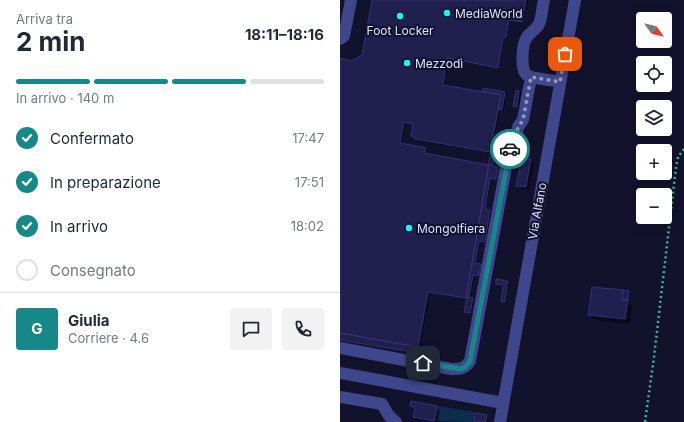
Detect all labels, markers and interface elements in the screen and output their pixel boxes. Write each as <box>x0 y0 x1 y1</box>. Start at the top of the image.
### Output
place label: MediaWorld <box>455 6 523 21</box>
marker: MediaWorld <box>442 8 452 18</box>
text: Arriva tra <box>16 11 73 27</box>
marker: Foot Locker <box>395 11 405 21</box>
north arrow <box>636 12 672 48</box>
map controls <box>636 12 672 224</box>
place label: Foot Locker <box>367 23 434 38</box>
text: 18:11–18:16 <box>245 25 324 44</box>
text: 2 min <box>16 26 86 57</box>
pin <box>548 37 582 71</box>
icon: bag <box>554 43 576 65</box>
place label: Mezzodì <box>415 56 463 71</box>
button: locate <box>636 56 672 92</box>
marker: Mezzodì <box>402 58 412 68</box>
text: In arrivo · 140 m <box>16 90 114 106</box>
button: layers <box>636 100 672 136</box>
icon: check <box>16 127 38 149</box>
text: Confermato <box>50 129 134 148</box>
courier <box>490 129 530 169</box>
text: 17:47 <box>292 130 324 146</box>
icon: car <box>499 138 521 160</box>
button: + <box>636 144 672 180</box>
icon: check <box>16 171 38 193</box>
text: In preparazione <box>50 173 161 192</box>
text: 17:51 <box>295 174 324 190</box>
street label: Via Alfano <box>525 181 549 241</box>
button: − <box>636 188 672 224</box>
icon: check <box>16 215 38 237</box>
text: In arrivo <box>50 217 108 236</box>
text: 18:02 <box>291 218 324 234</box>
place label: Mongolfiera <box>417 221 485 236</box>
marker: Mongolfiera <box>404 223 414 233</box>
text: Consegnato <box>50 261 136 280</box>
button: chat <box>230 308 272 350</box>
button: phone <box>282 308 324 350</box>
text: Giulia <box>68 311 110 330</box>
text: G <box>31 319 43 338</box>
text: Corriere · 4.6 <box>68 330 149 346</box>
pin <box>406 346 440 380</box>
icon: home <box>412 352 434 374</box>

